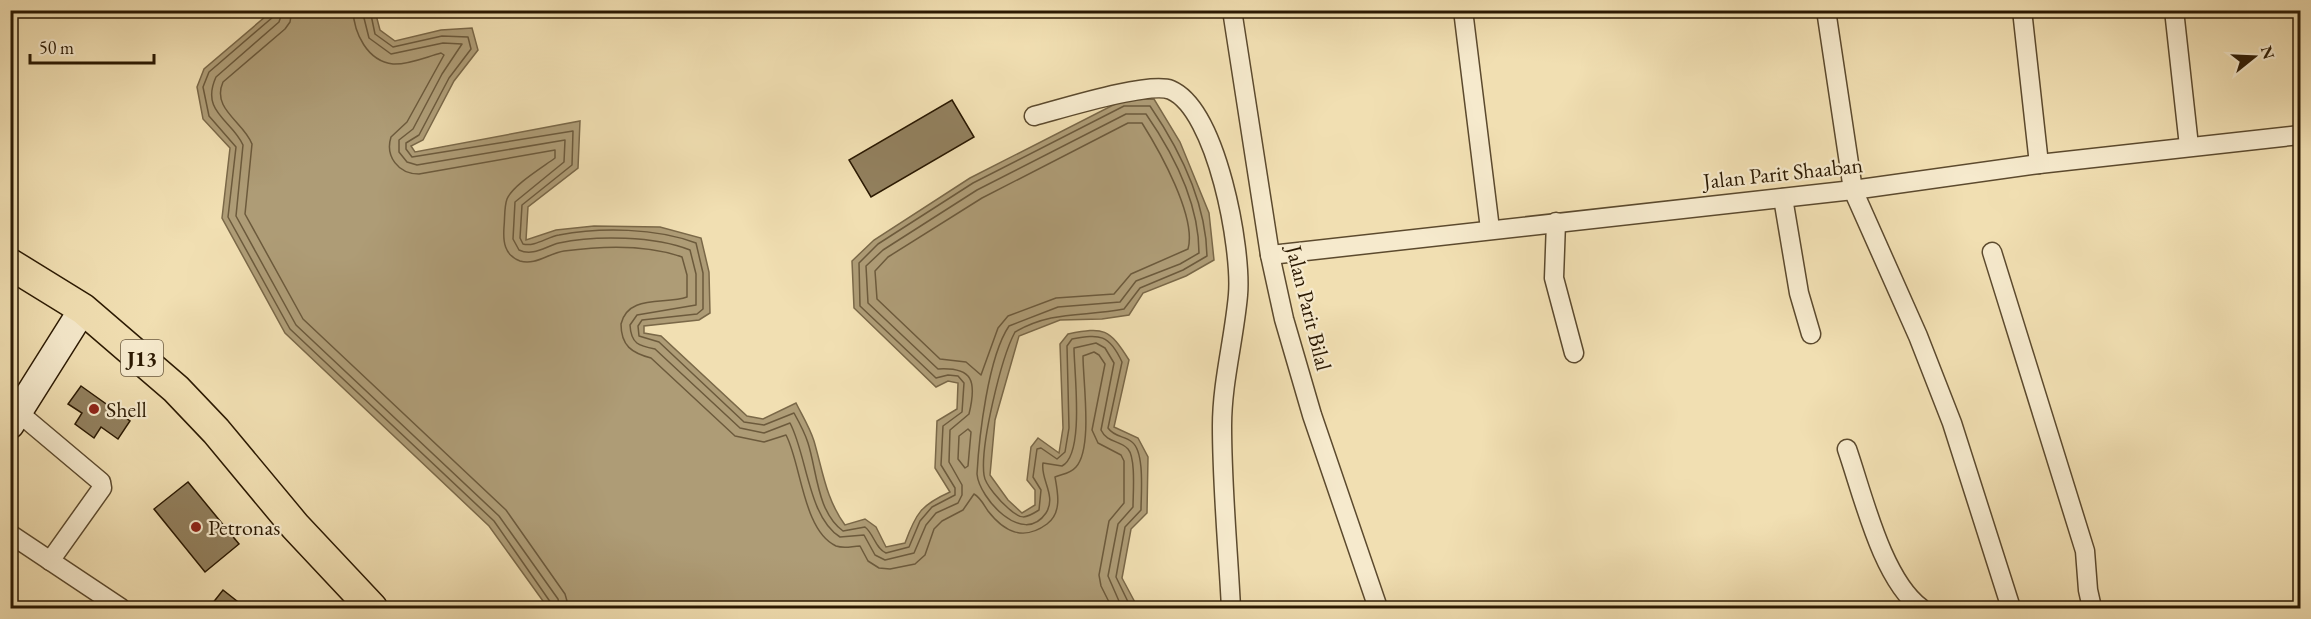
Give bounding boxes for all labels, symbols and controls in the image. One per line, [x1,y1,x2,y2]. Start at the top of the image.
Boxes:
scale bar [30,27,154,65]
north arrow [2224,27,2284,87]
text: 50 m [39,36,74,59]
text: N [2256,43,2280,62]
street label: Jalan Parit Shaaban [1700,150,1865,196]
street label: Jalan Parit Bilal [1279,241,1339,374]
road number: J13 [121,340,163,376]
place label: Shell [106,395,147,424]
marker: Shell [87,402,101,416]
place label: Petronas [208,513,280,542]
marker: Petronas [189,520,203,534]

